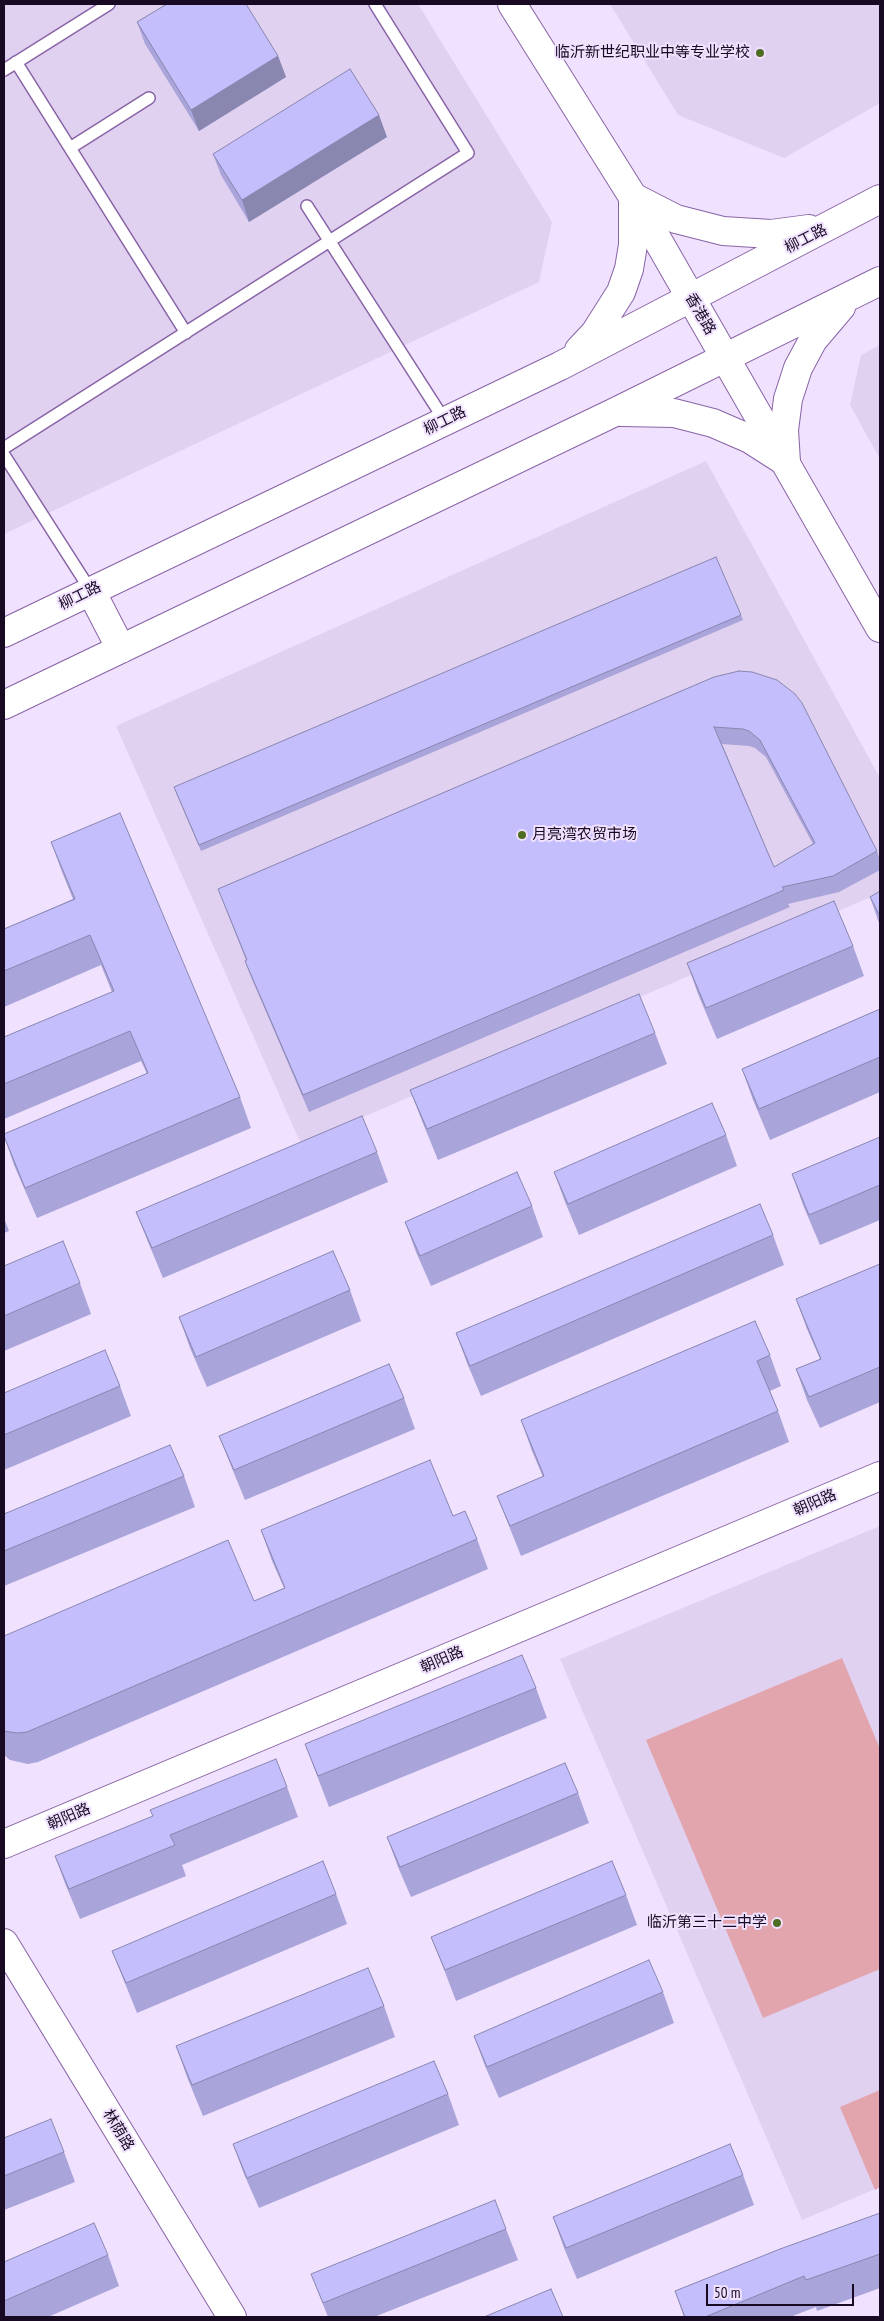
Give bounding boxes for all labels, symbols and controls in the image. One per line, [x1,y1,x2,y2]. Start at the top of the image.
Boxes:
place label: 临沂新世纪职业中等专业学校 [555,44,750,62]
marker: 临沂新世纪职业中等专业学校 [754,47,766,59]
street label: 柳工路 [782,221,830,257]
street label: 香港路 [681,290,719,338]
street label: 柳工路 [421,403,469,439]
street label: 柳工路 [56,578,104,614]
place label: 月亮湾农贸市场 [532,826,637,844]
marker: 月亮湾农贸市场 [516,829,528,841]
street label: 朝阳路 [791,1486,839,1520]
street label: 朝阳路 [418,1643,466,1677]
street label: 朝阳路 [45,1800,93,1834]
place label: 临沂第三十二中学 [647,1914,767,1932]
marker: 临沂第三十二中学 [771,1917,783,1929]
street label: 林荫路 [99,2106,137,2154]
scale bar [709,2274,856,2306]
text: 50 m [714,2283,740,2302]

